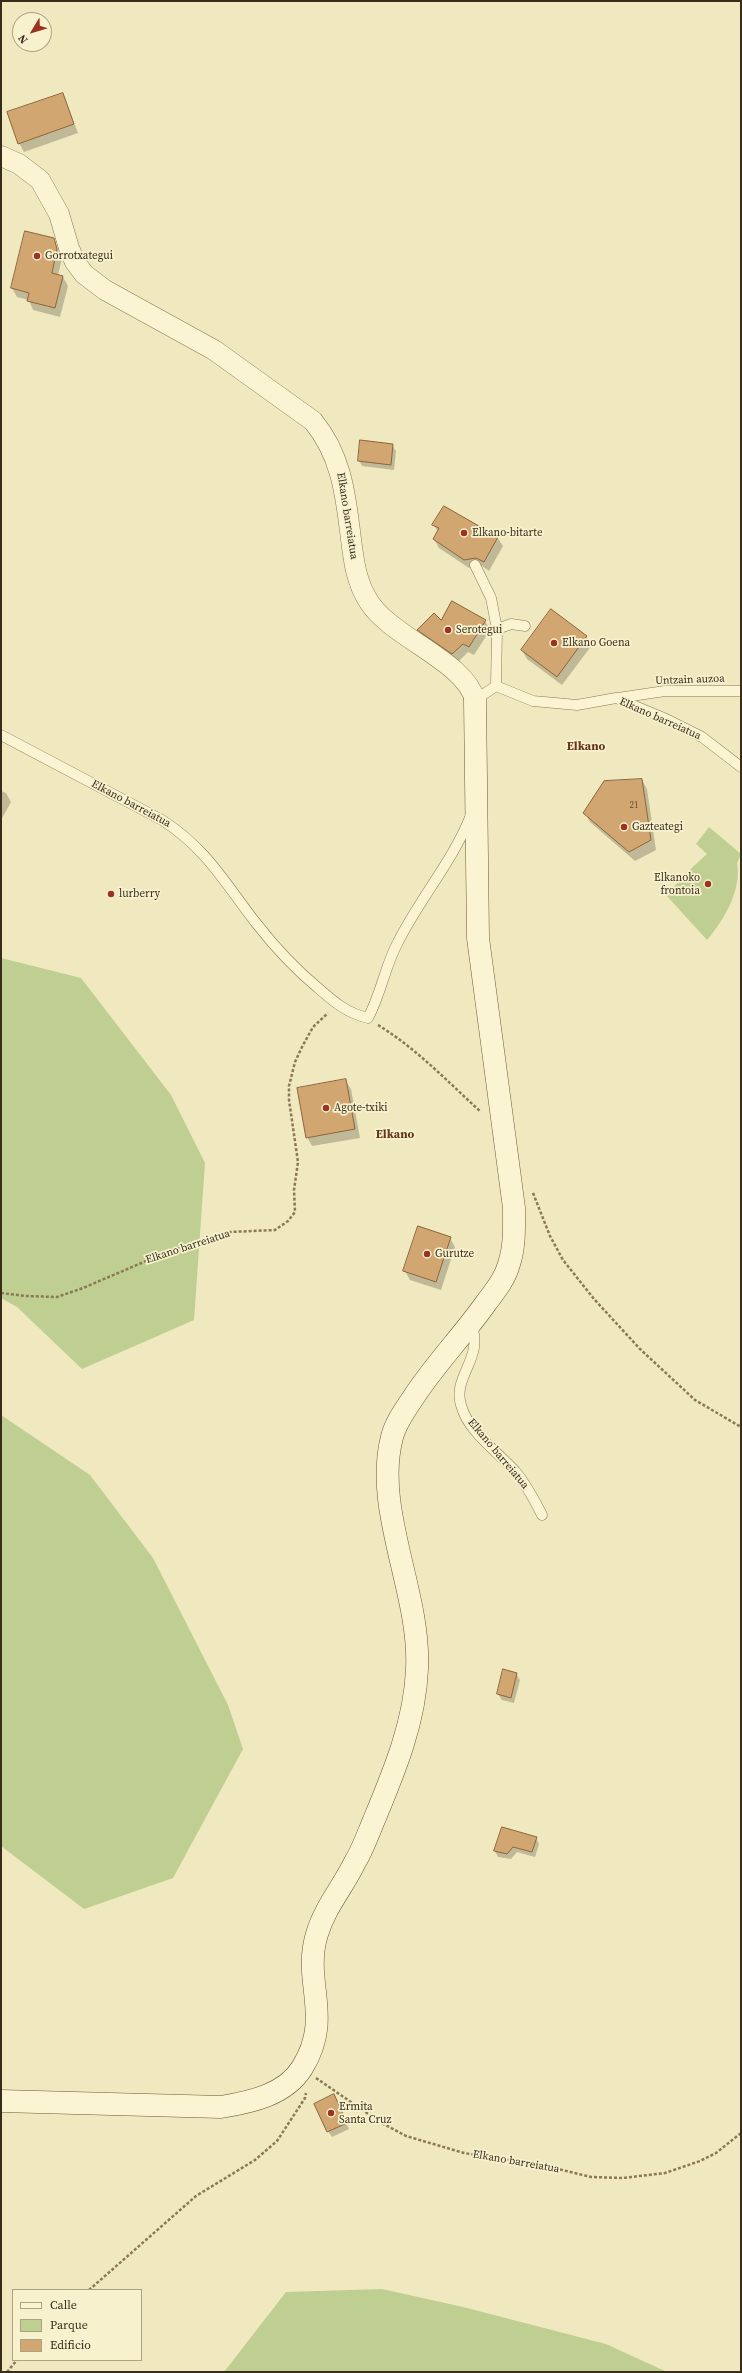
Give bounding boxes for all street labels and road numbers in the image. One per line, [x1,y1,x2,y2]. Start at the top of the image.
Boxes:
street label: Elkano barreiatua [334,472,360,560]
street label: Untzain auzoa [655,672,725,688]
street label: Elkano barreiatua [617,695,703,743]
street label: Elkano barreiatua [89,778,173,830]
street label: Elkano barreiatua [144,1227,232,1267]
street label: Elkano barreiatua [465,1416,531,1492]
street label: Elkano barreiatua [472,2148,560,2176]

